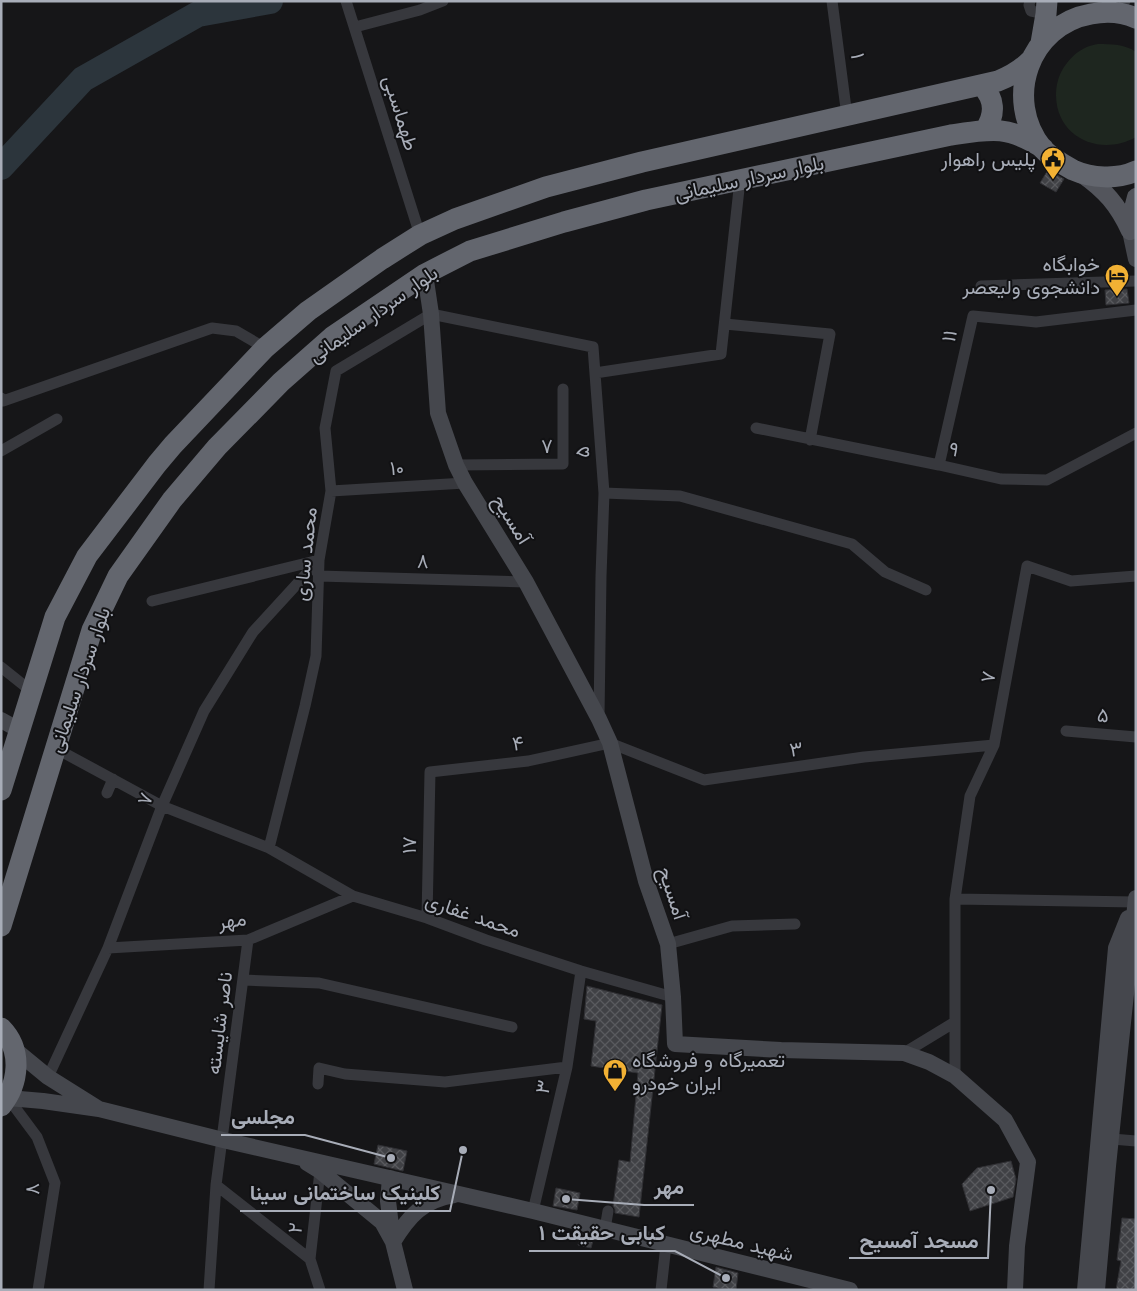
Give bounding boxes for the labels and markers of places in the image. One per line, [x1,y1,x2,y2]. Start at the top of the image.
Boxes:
place label: پلیس راهوار [940,145,1036,174]
public building icon: پلیس راهوار [1040,146,1066,180]
place label: خوابگاه دانشجوی ولیعصر [961,250,1100,302]
hotel icon: خوابگاه دانشجوی ولیعصر [1104,263,1130,297]
place label: تعمیرگاه و فروشگاه ایران خودرو [632,1046,785,1098]
shop icon: تعمیرگاه و فروشگاه ایران خودرو [602,1058,628,1092]
callout: مجلسی [221,1099,305,1135]
callout: مهر [644,1169,694,1205]
callout: کلینیک ساختمانی سینا [240,1175,450,1211]
callout: کبابی حقیقت ۱ [529,1215,675,1251]
callout: مسجد آمسیح [849,1222,988,1258]

